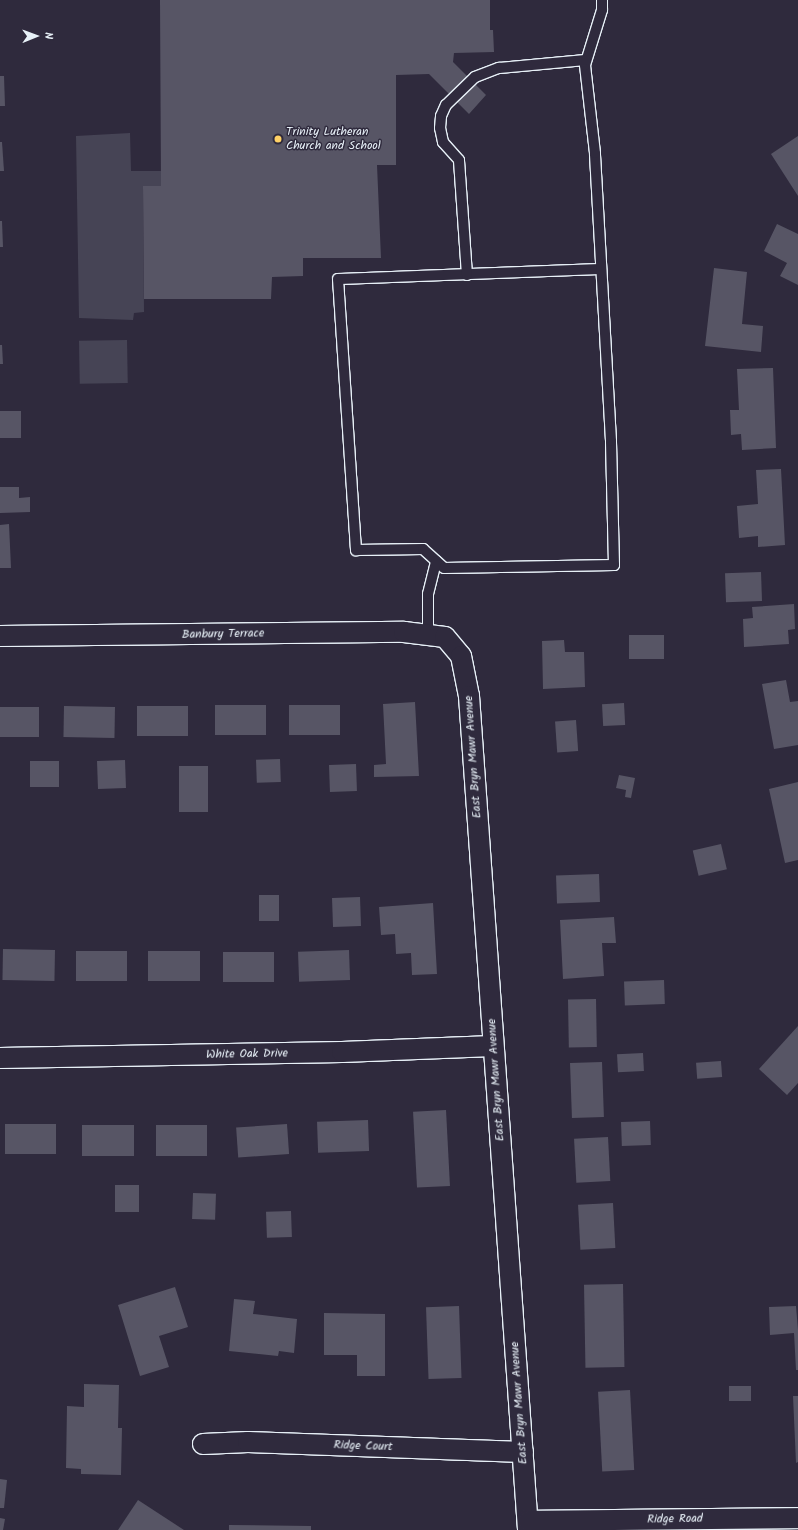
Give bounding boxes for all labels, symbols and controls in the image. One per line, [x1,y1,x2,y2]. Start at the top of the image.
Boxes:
north arrow [16,16,56,56]
text: N [39,32,57,39]
place label: Trinity Lutheran Church and School [286,125,381,153]
marker: Trinity Lutheran Church and School [273,134,283,144]
street label: Banbury Terrace [182,626,264,642]
street label: East Bryn Mawr Avenue [462,695,484,819]
street label: East Bryn Mawr Avenue [485,1018,507,1142]
street label: White Oak Drive [206,1046,288,1062]
street label: East Bryn Mawr Avenue [508,1341,530,1465]
street label: Ridge Court [333,1438,393,1454]
street label: Ridge Road [647,1511,703,1527]

